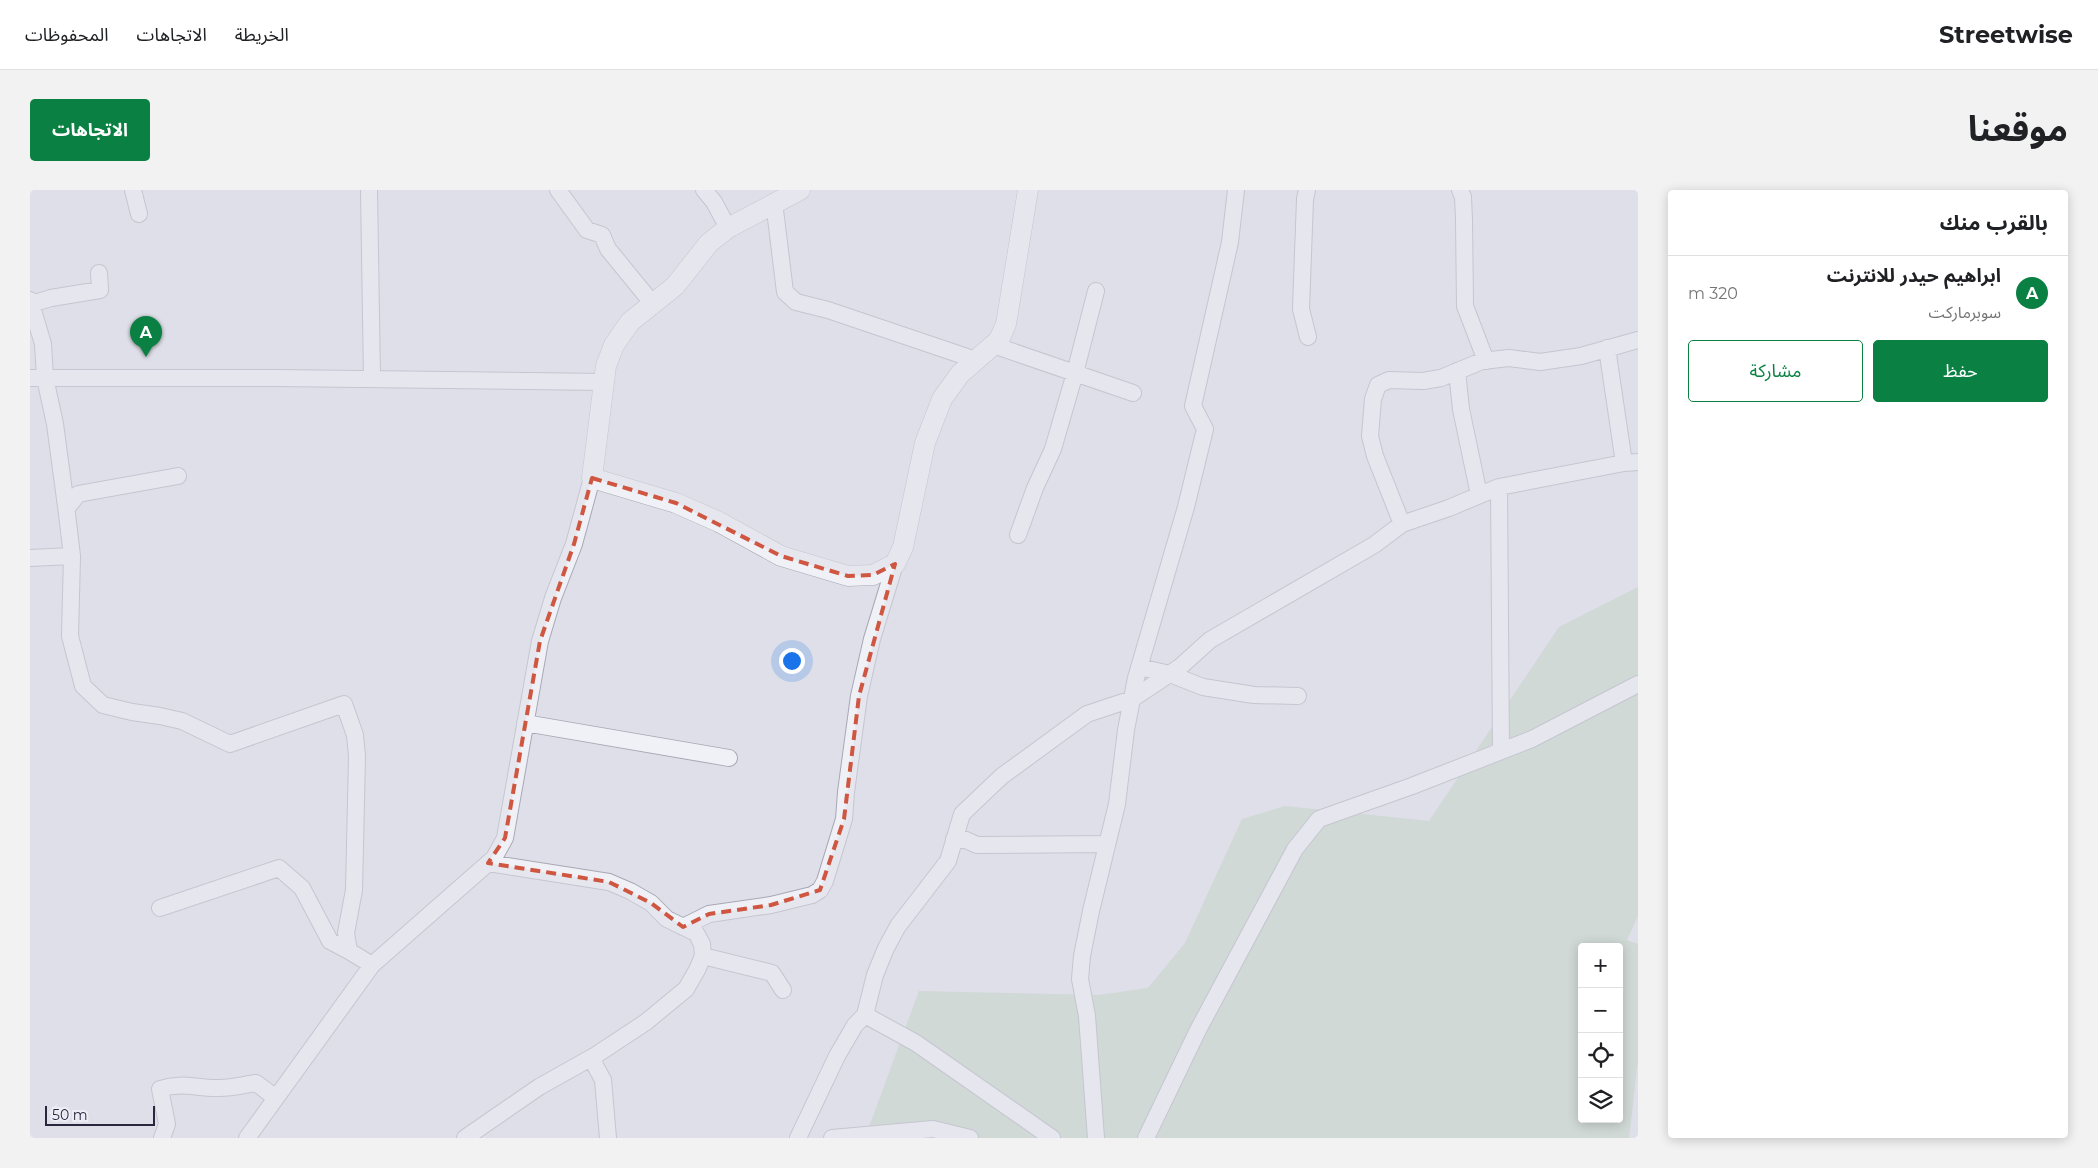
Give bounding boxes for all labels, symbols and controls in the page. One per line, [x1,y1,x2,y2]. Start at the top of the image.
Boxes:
text: Streetwise [1939,20,2073,49]
text: المحفوظات [25,24,109,46]
text: الاتجاهات [137,24,207,46]
text: الخريطة [235,24,289,46]
button: الاتجاهات [30,99,150,161]
text: موقعنا [1968,107,2068,150]
text: بالقرب منك [1940,210,2048,235]
text: ابراهيم حيدر للانترنت [1827,264,2001,287]
text: 320 m [1688,284,1738,303]
text: A [2026,284,2038,303]
text: سوبرماركت [1929,303,2001,322]
pin: A [130,316,162,357]
button: مشاركة [1688,340,1863,402]
button: حفظ [1873,340,2048,402]
your location [779,648,805,674]
map controls [1578,943,1623,1123]
button: + [1578,943,1623,988]
button: − [1578,988,1623,1033]
button: locate [1578,1033,1623,1078]
button: layers [1578,1078,1623,1123]
scale bar [45,1103,155,1126]
text: 50 m [52,1106,88,1124]

